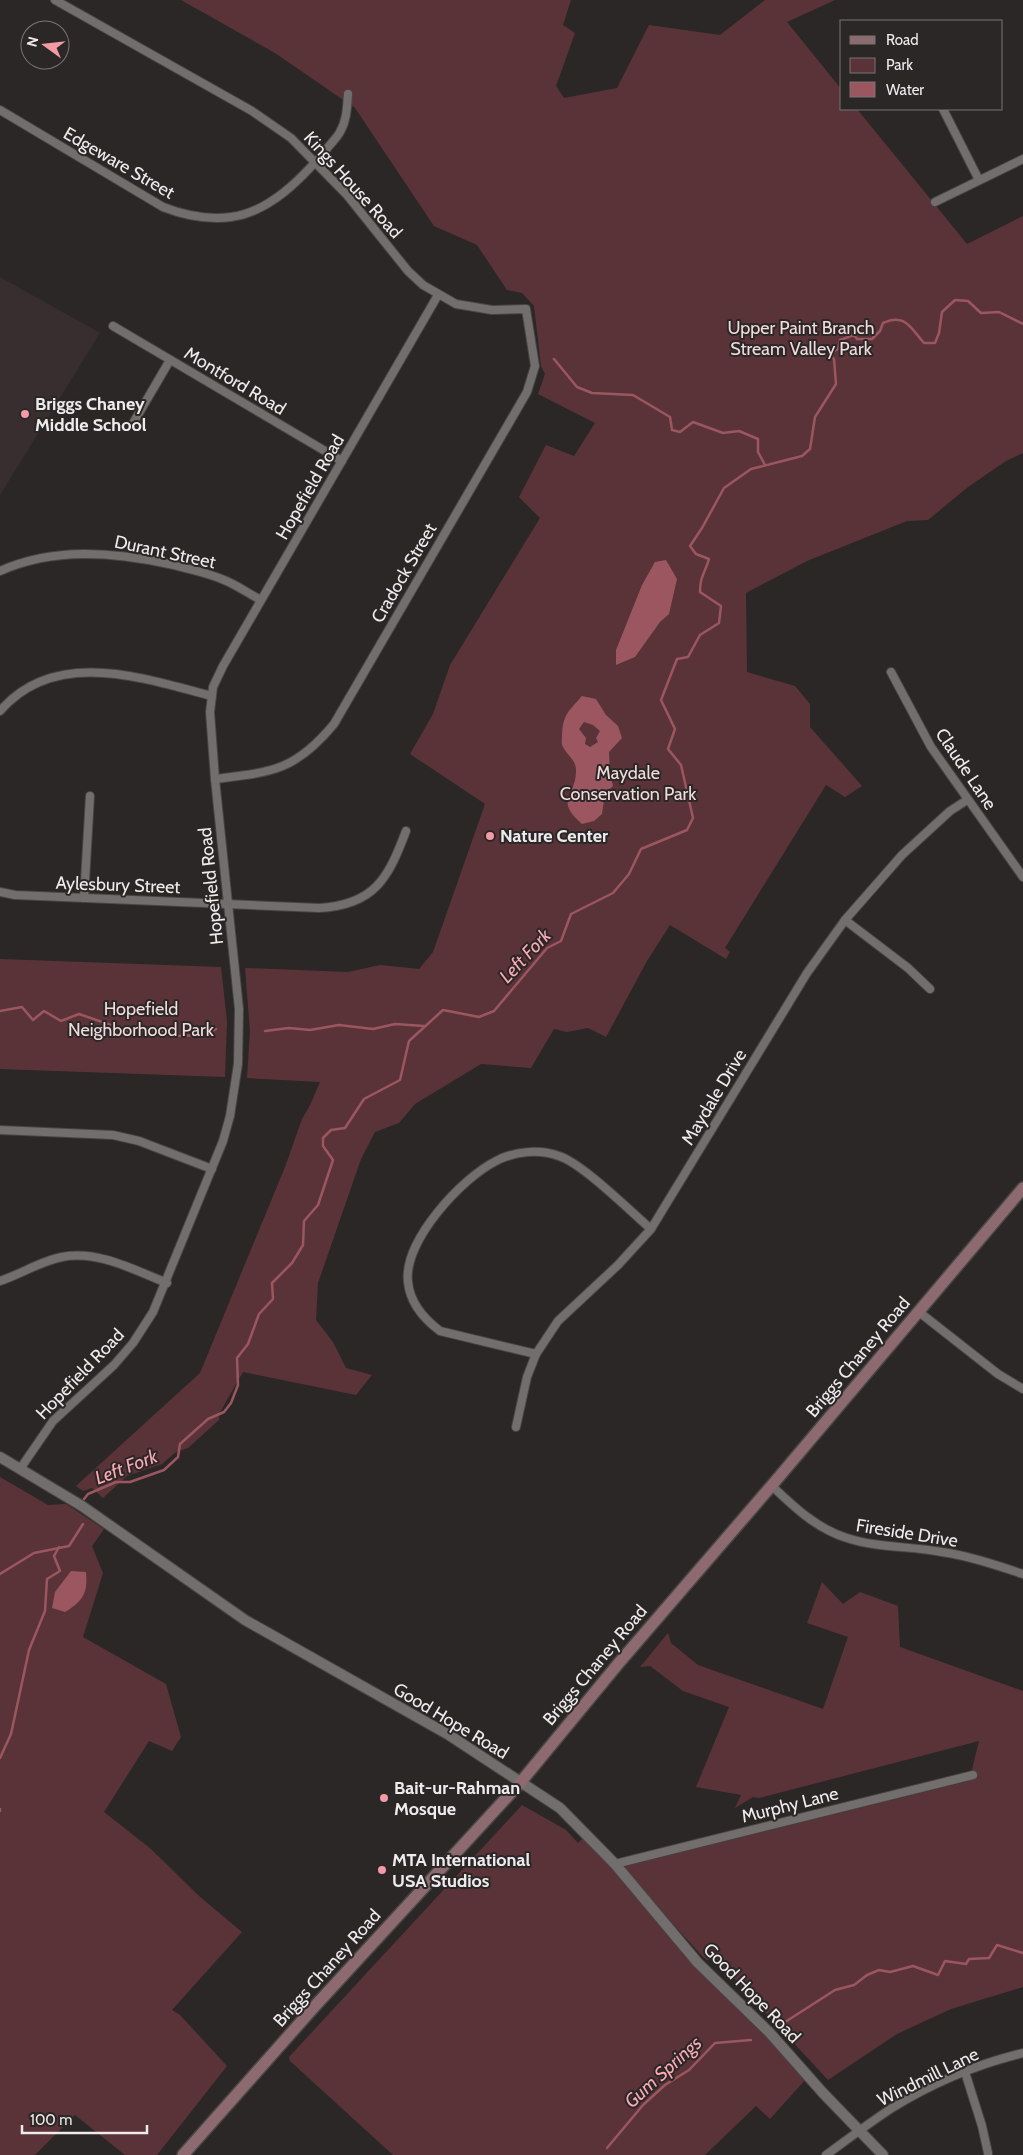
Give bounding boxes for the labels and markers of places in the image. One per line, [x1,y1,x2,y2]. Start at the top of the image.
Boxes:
place label: Briggs Chaney Middle School [35,393,147,436]
marker: Briggs Chaney Middle School [19,408,31,420]
place label: Nature Center [500,825,608,847]
marker: Nature Center [484,830,496,842]
place label: Bait-ur-Rahman Mosque [394,1777,520,1820]
marker: Bait-ur-Rahman Mosque [378,1792,390,1804]
place label: MTA International USA Studios [392,1849,530,1892]
marker: MTA International USA Studios [376,1864,388,1876]

